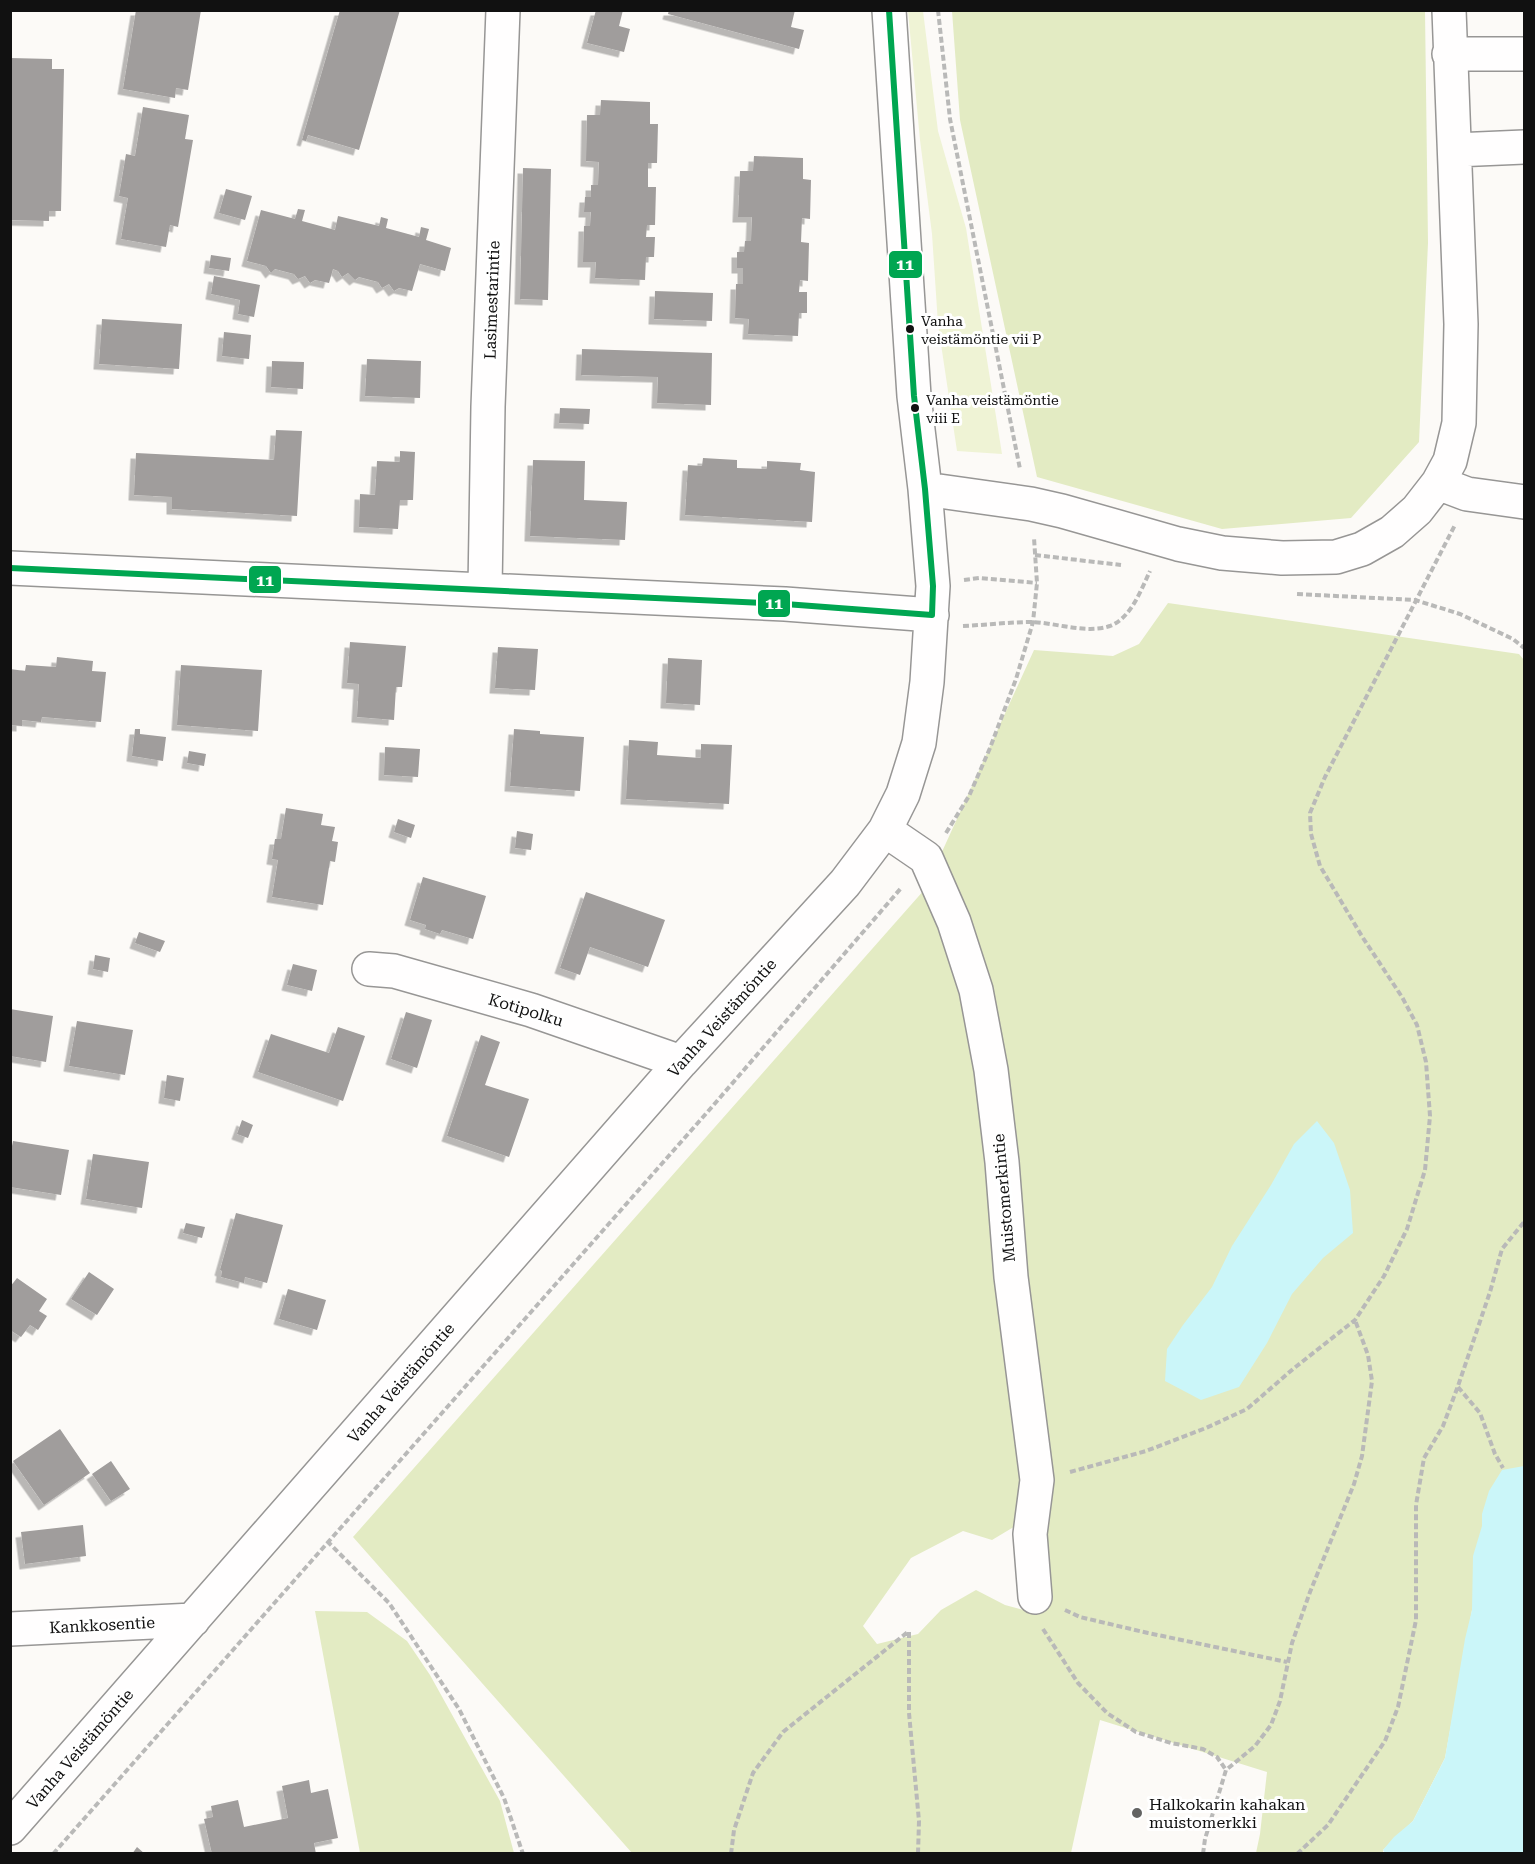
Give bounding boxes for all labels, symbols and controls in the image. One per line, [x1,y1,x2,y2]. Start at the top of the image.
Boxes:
street label: Lasimestarintie [480,240,504,360]
line badge: 11 [888,250,923,279]
text: 11 [896,255,914,274]
place label: Vanha veistämöntie vii P [921,313,1041,347]
marker: Vanha veistämöntie vii P [904,323,916,335]
place label: Vanha veistämöntie viii E [926,392,1059,426]
marker: Vanha veistämöntie viii E [909,402,921,414]
line badge: 11 [248,565,282,594]
text: 11 [256,571,274,590]
line badge: 11 [757,589,791,618]
text: 11 [765,594,783,613]
street label: Vanha Veistämöntie [664,955,780,1081]
street label: Kotipolku [486,990,566,1030]
street label: Muistomerkintie [989,1133,1019,1263]
street label: Vanha Veistämöntie [344,1319,458,1447]
street label: Kankkosentie [49,1613,156,1637]
street label: Vanha Veistämöntie [23,1685,137,1813]
place label: Halkokarin kahakan muistomerkki [1149,1795,1305,1832]
marker: Halkokarin kahakan muistomerkki [1130,1806,1144,1820]

